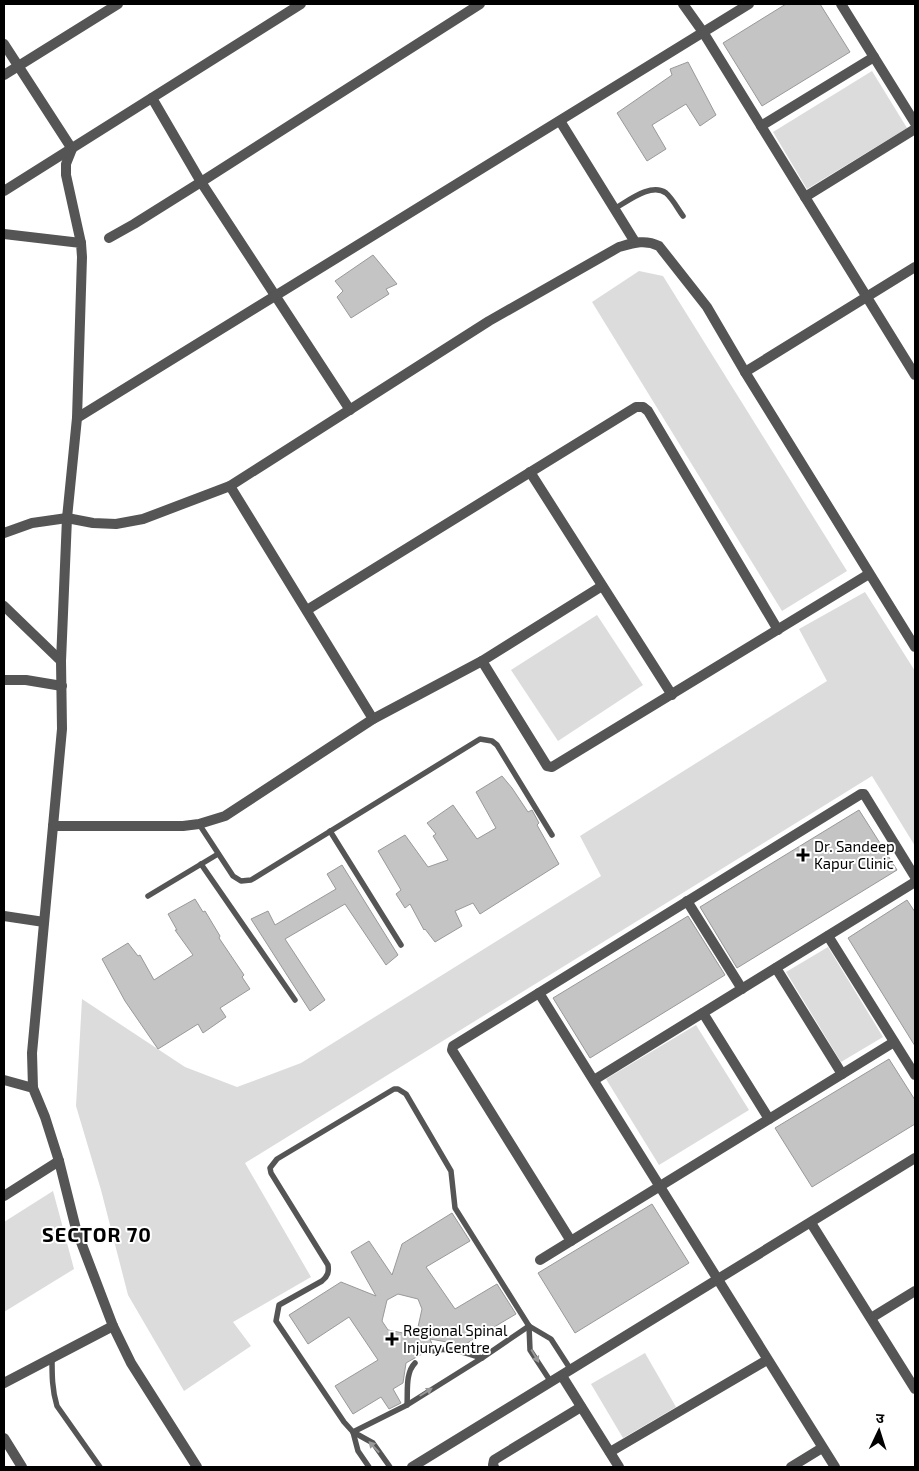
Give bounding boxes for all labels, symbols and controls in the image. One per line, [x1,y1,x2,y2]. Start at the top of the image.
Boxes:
place label: Dr. Sandeep Kapur Clinic [814,837,895,872]
marker: Dr. Sandeep Kapur Clinic [796,848,810,862]
district label: SECTOR 70 [42,1222,152,1246]
place label: Regional Spinal Injury Centre [403,1321,508,1357]
marker: Regional Spinal Injury Centre [385,1332,399,1346]
one-way arrow [530,1349,539,1363]
one-way arrow [420,1388,433,1397]
north arrow [854,1406,904,1456]
text: उ [875,1409,885,1426]
one-way arrow [368,1441,380,1453]

